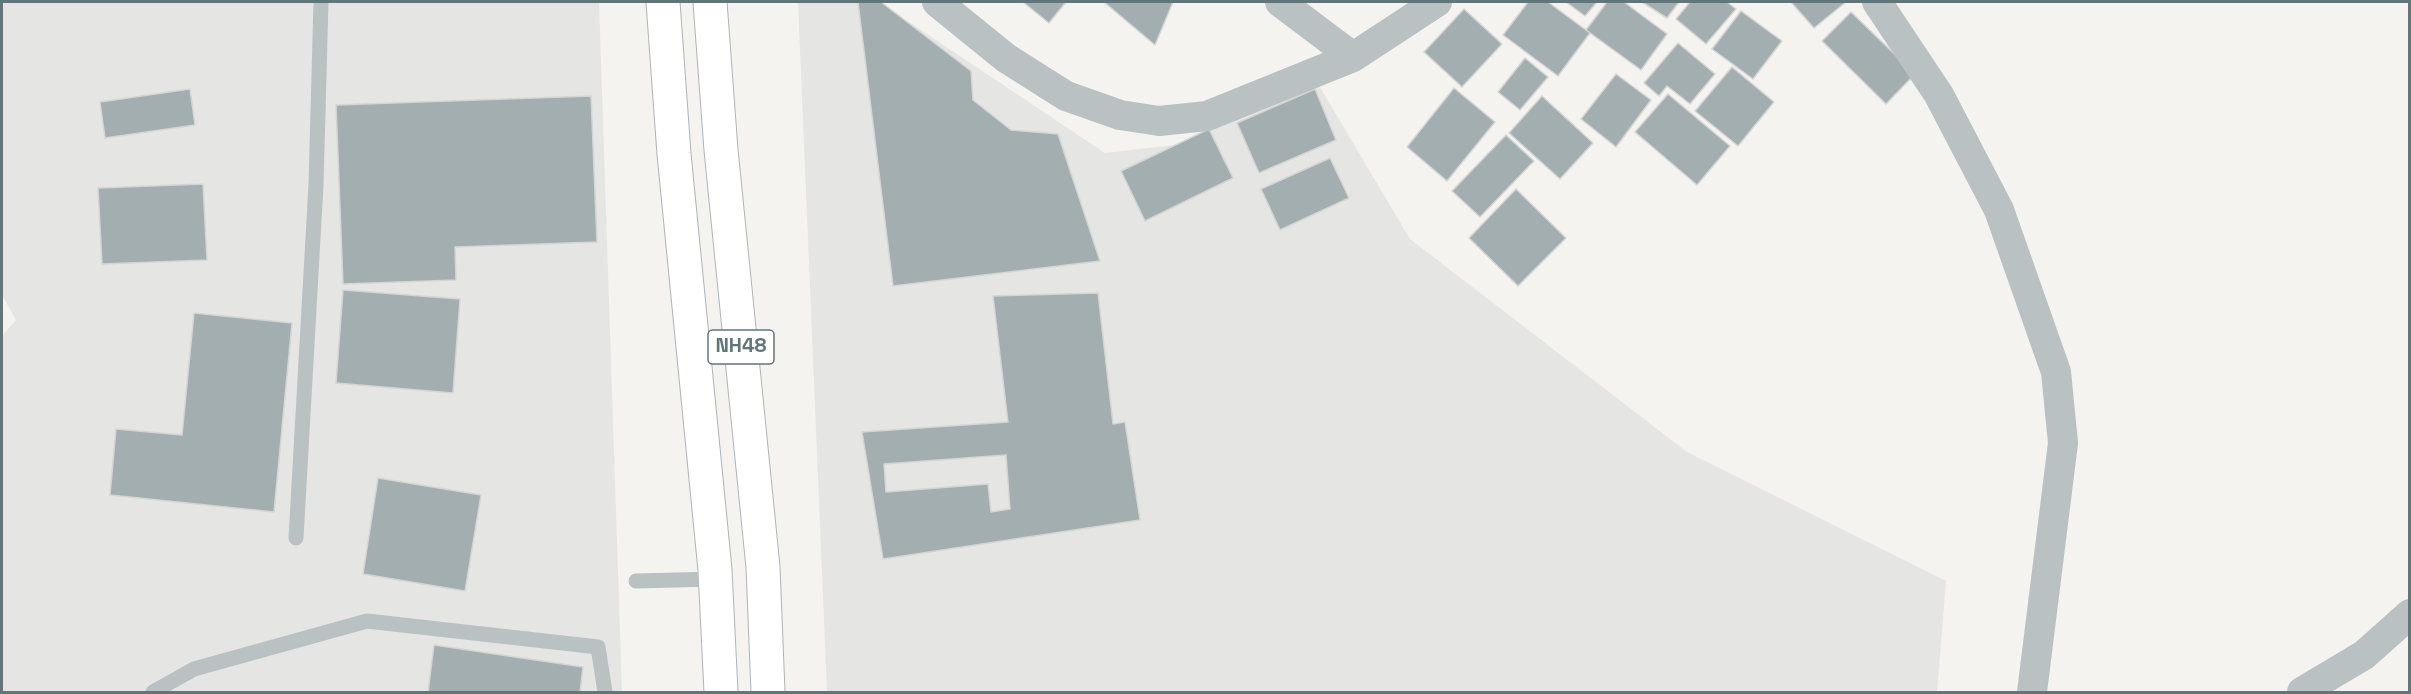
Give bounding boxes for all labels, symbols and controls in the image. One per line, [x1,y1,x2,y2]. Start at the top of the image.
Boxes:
road number: NH48 [708,330,774,364]

